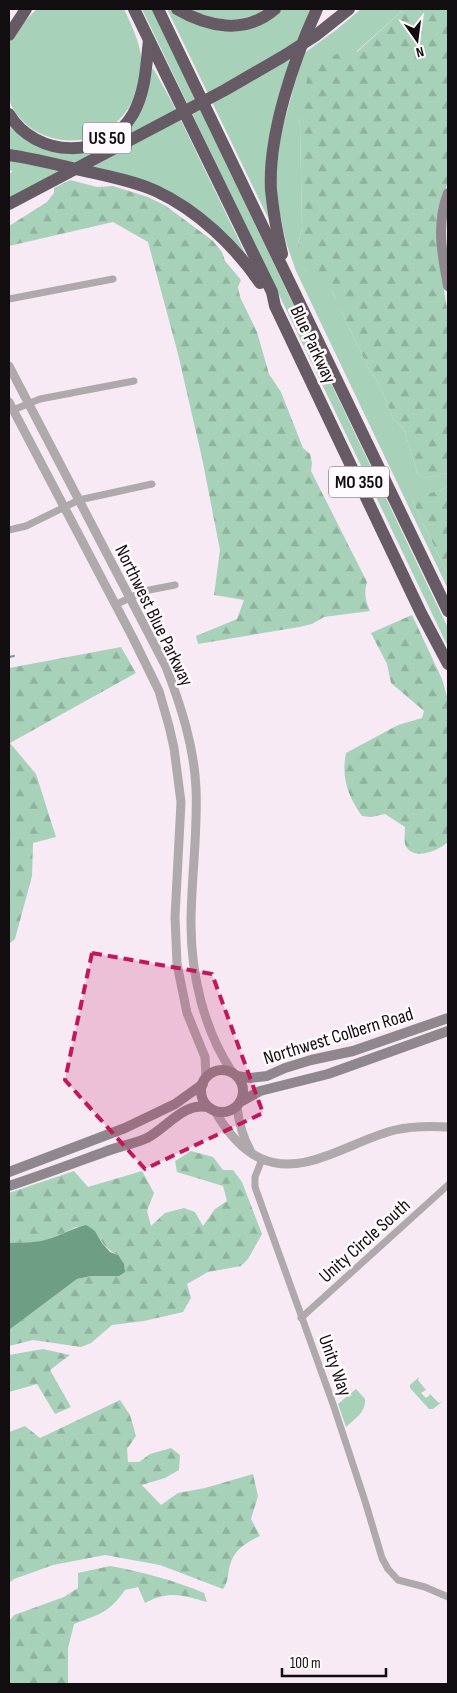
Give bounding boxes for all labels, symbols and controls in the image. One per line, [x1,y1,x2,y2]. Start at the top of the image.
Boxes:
north arrow [392,15,442,65]
text: N [414,43,426,61]
road number: US 50 [83,122,131,154]
street label: Blue Parkway [285,302,341,388]
road number: MO 350 [329,467,389,498]
street label: Northwest Blue Parkway [109,541,198,691]
street label: Northwest Colbern Road [261,1003,416,1070]
street label: Unity Circle South [315,1194,415,1288]
street label: Unity Way [313,1332,357,1400]
scale bar [282,1646,386,1678]
text: 100 m [290,1654,321,1673]

